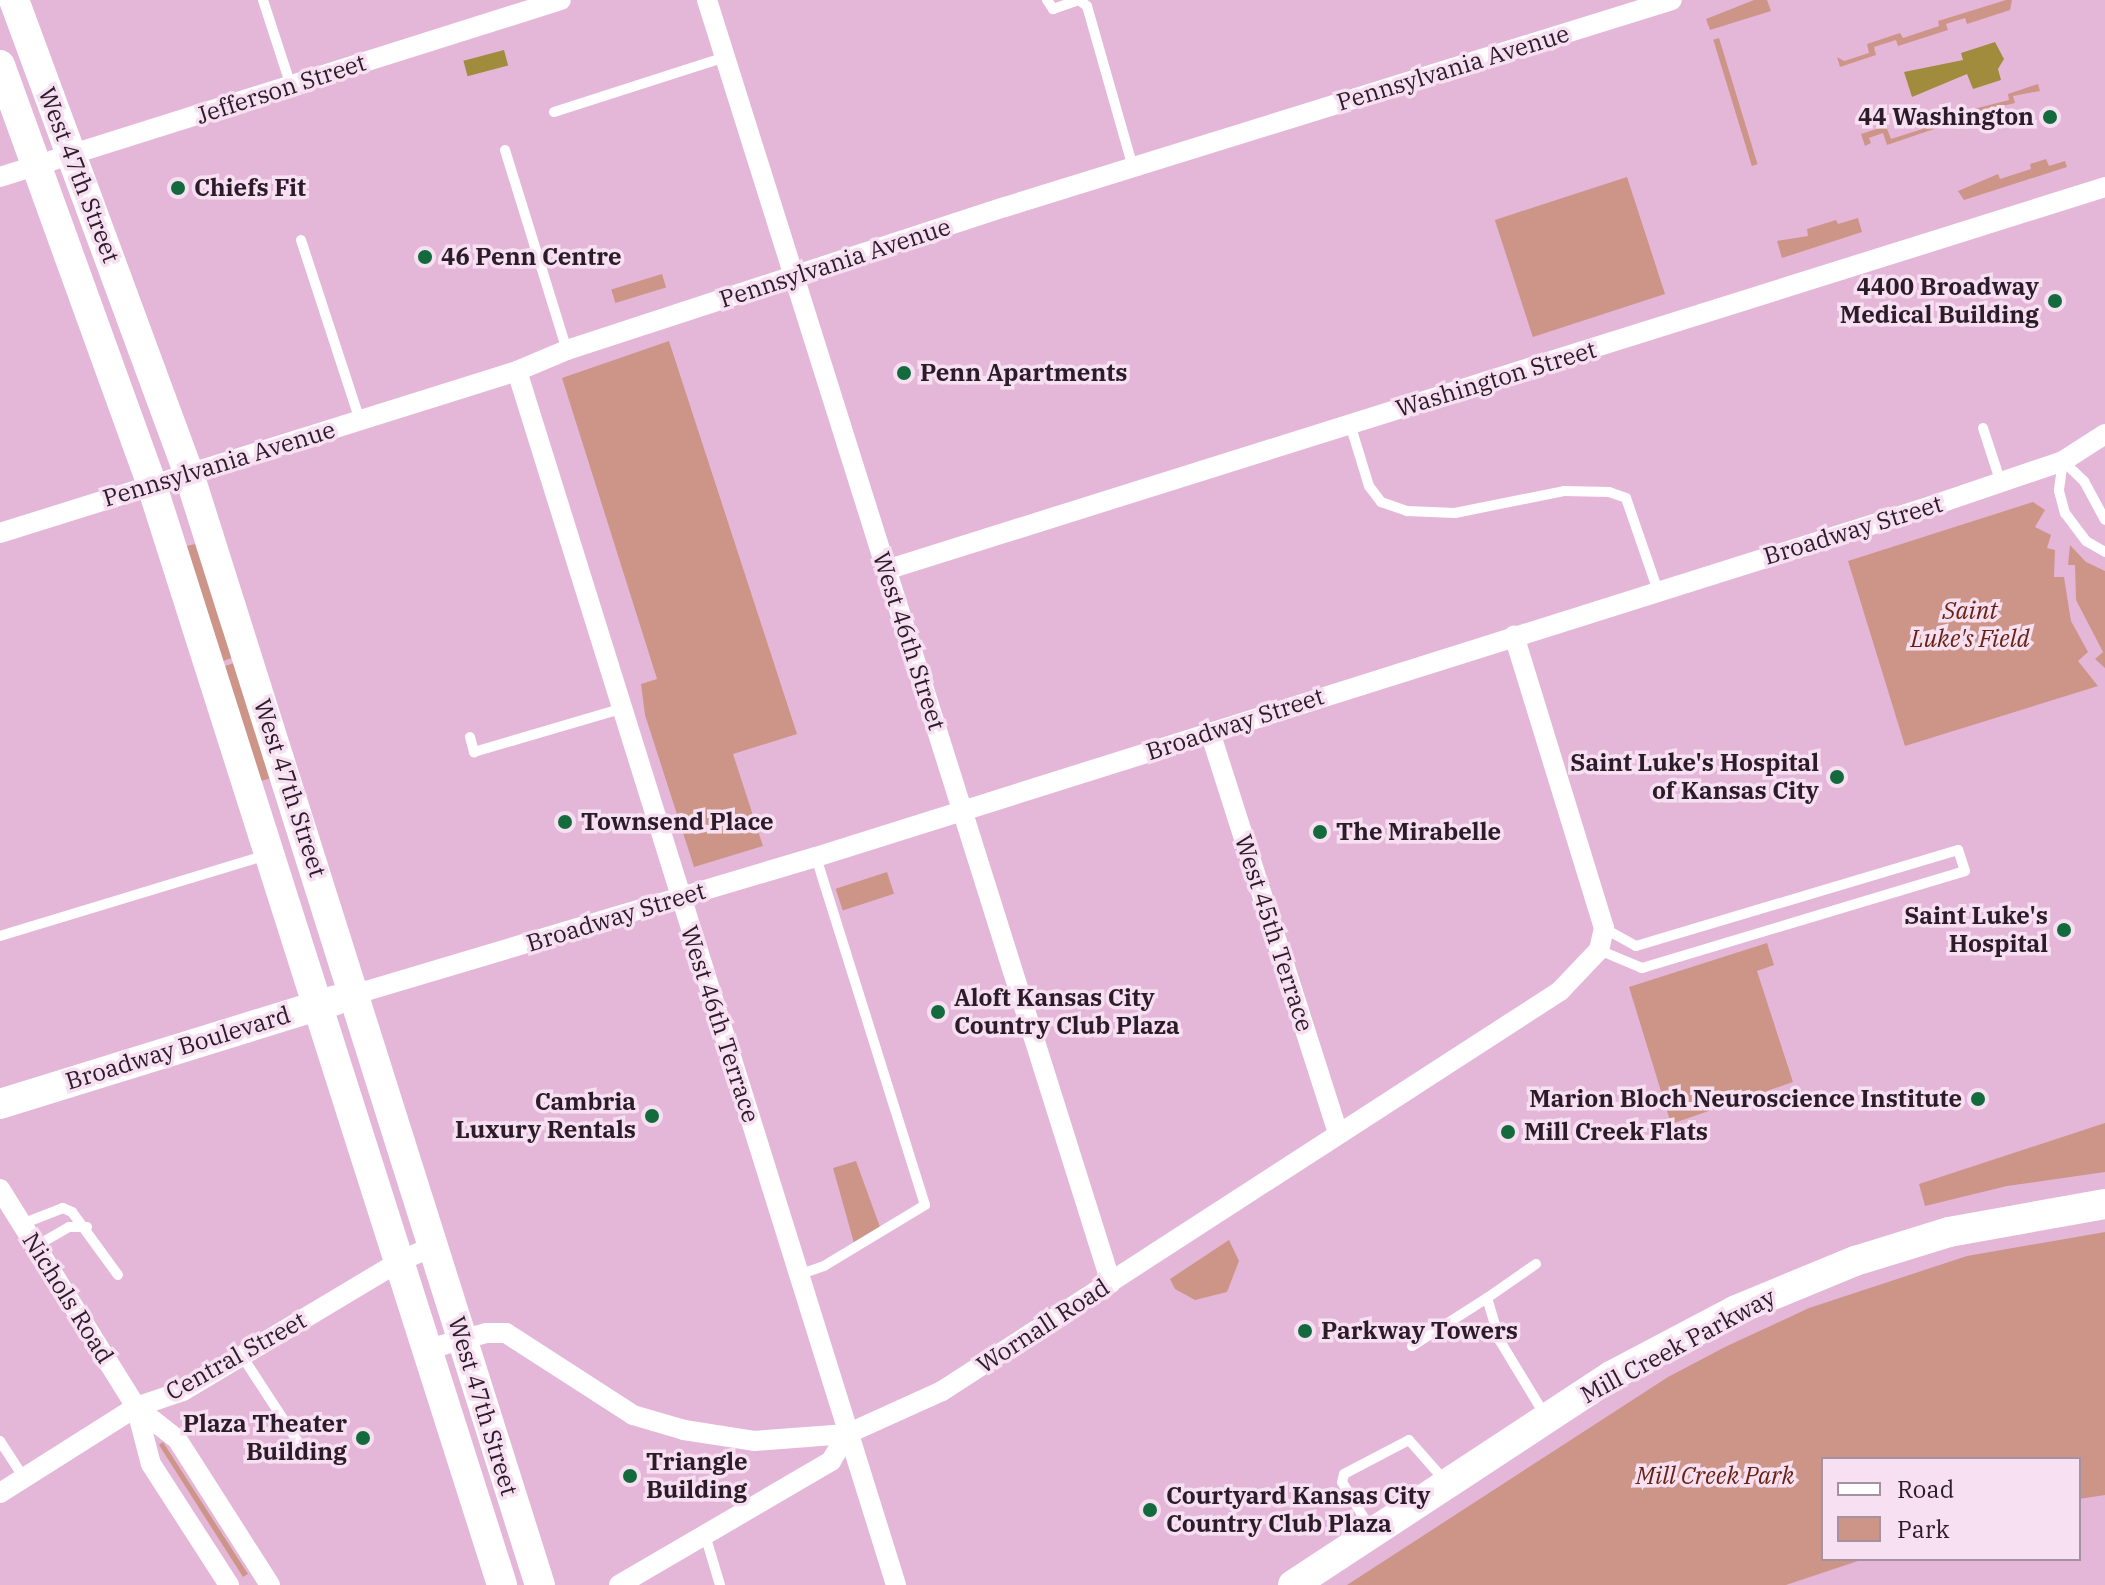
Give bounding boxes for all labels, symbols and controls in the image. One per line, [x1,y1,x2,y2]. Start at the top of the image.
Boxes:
street label: Pennsylvania Avenue [1333,19,1573,117]
street label: Jefferson Street [192,48,370,130]
street label: West 47th Street [32,83,126,267]
place label: 44 Washington [1858,103,2034,131]
marker: 44 Washington [2041,108,2059,126]
place label: Chiefs Fit [194,174,306,202]
marker: Chiefs Fit [169,179,187,197]
street label: Pennsylvania Avenue [716,212,954,314]
place label: 46 Penn Centre [441,243,622,271]
marker: 46 Penn Centre [416,248,434,266]
place label: 4400 Broadway Medical Building [1840,273,2039,329]
marker: 4400 Broadway Medical Building [2046,292,2064,310]
street label: Washington Street [1392,335,1600,423]
place label: Penn Apartments [920,359,1127,387]
marker: Penn Apartments [895,364,913,382]
street label: Pennsylvania Avenue [99,415,339,513]
street label: Broadway Street [1760,489,1946,571]
street label: West 46th Street [867,548,951,734]
park label: Saint Luke's Field [1911,597,2029,653]
street label: Broadway Street [1142,682,1328,766]
street label: West 47th Street [248,695,332,881]
place label: Saint Luke's Hospital of Kansas City [1570,749,1819,805]
marker: Saint Luke's Hospital of Kansas City [1826,766,1848,788]
place label: Townsend Place [581,808,774,836]
marker: Townsend Place [556,813,574,831]
place label: The Mirabelle [1336,818,1501,846]
marker: The Mirabelle [1311,823,1329,841]
street label: West 45th Terrace [1229,831,1319,1035]
street label: Broadway Street [523,876,709,958]
place label: Saint Luke's Hospital [1904,902,2048,958]
marker: Saint Luke's Hospital [2055,921,2073,939]
street label: West 46th Terrace [675,922,765,1126]
place label: Aloft Kansas City Country Club Plaza [954,984,1180,1040]
street label: Broadway Boulevard [62,1000,294,1096]
marker: Aloft Kansas City Country Club Plaza [929,1003,947,1021]
place label: Marion Bloch Neuroscience Institute [1529,1085,1962,1113]
place label: Cambria Luxury Rentals [455,1088,636,1144]
marker: Marion Bloch Neuroscience Institute [1969,1090,1987,1108]
marker: Cambria Luxury Rentals [643,1107,661,1125]
place label: Mill Creek Flats [1524,1118,1708,1146]
marker: Mill Creek Flats [1499,1123,1517,1141]
street label: Nichols Road [16,1227,120,1369]
street label: Wornall Road [971,1273,1115,1379]
street label: Mill Creek Parkway [1576,1283,1780,1409]
street label: Central Street [161,1306,311,1406]
street label: West 47th Street [442,1313,524,1499]
place label: Parkway Towers [1321,1317,1518,1345]
marker: Parkway Towers [1296,1322,1314,1340]
place label: Plaza Theater Building [183,1410,347,1466]
marker: Plaza Theater Building [354,1429,372,1447]
place label: Triangle Building [646,1448,748,1504]
legend [1821,1457,2081,1561]
park label: Mill Creek Park [1636,1462,1794,1490]
marker: Triangle Building [621,1467,639,1485]
text: Road [1897,1473,1954,1505]
place label: Courtyard Kansas City Country Club Plaza [1166,1482,1430,1538]
marker: Courtyard Kansas City Country Club Plaza [1141,1501,1159,1519]
text: Park [1897,1513,1949,1545]

